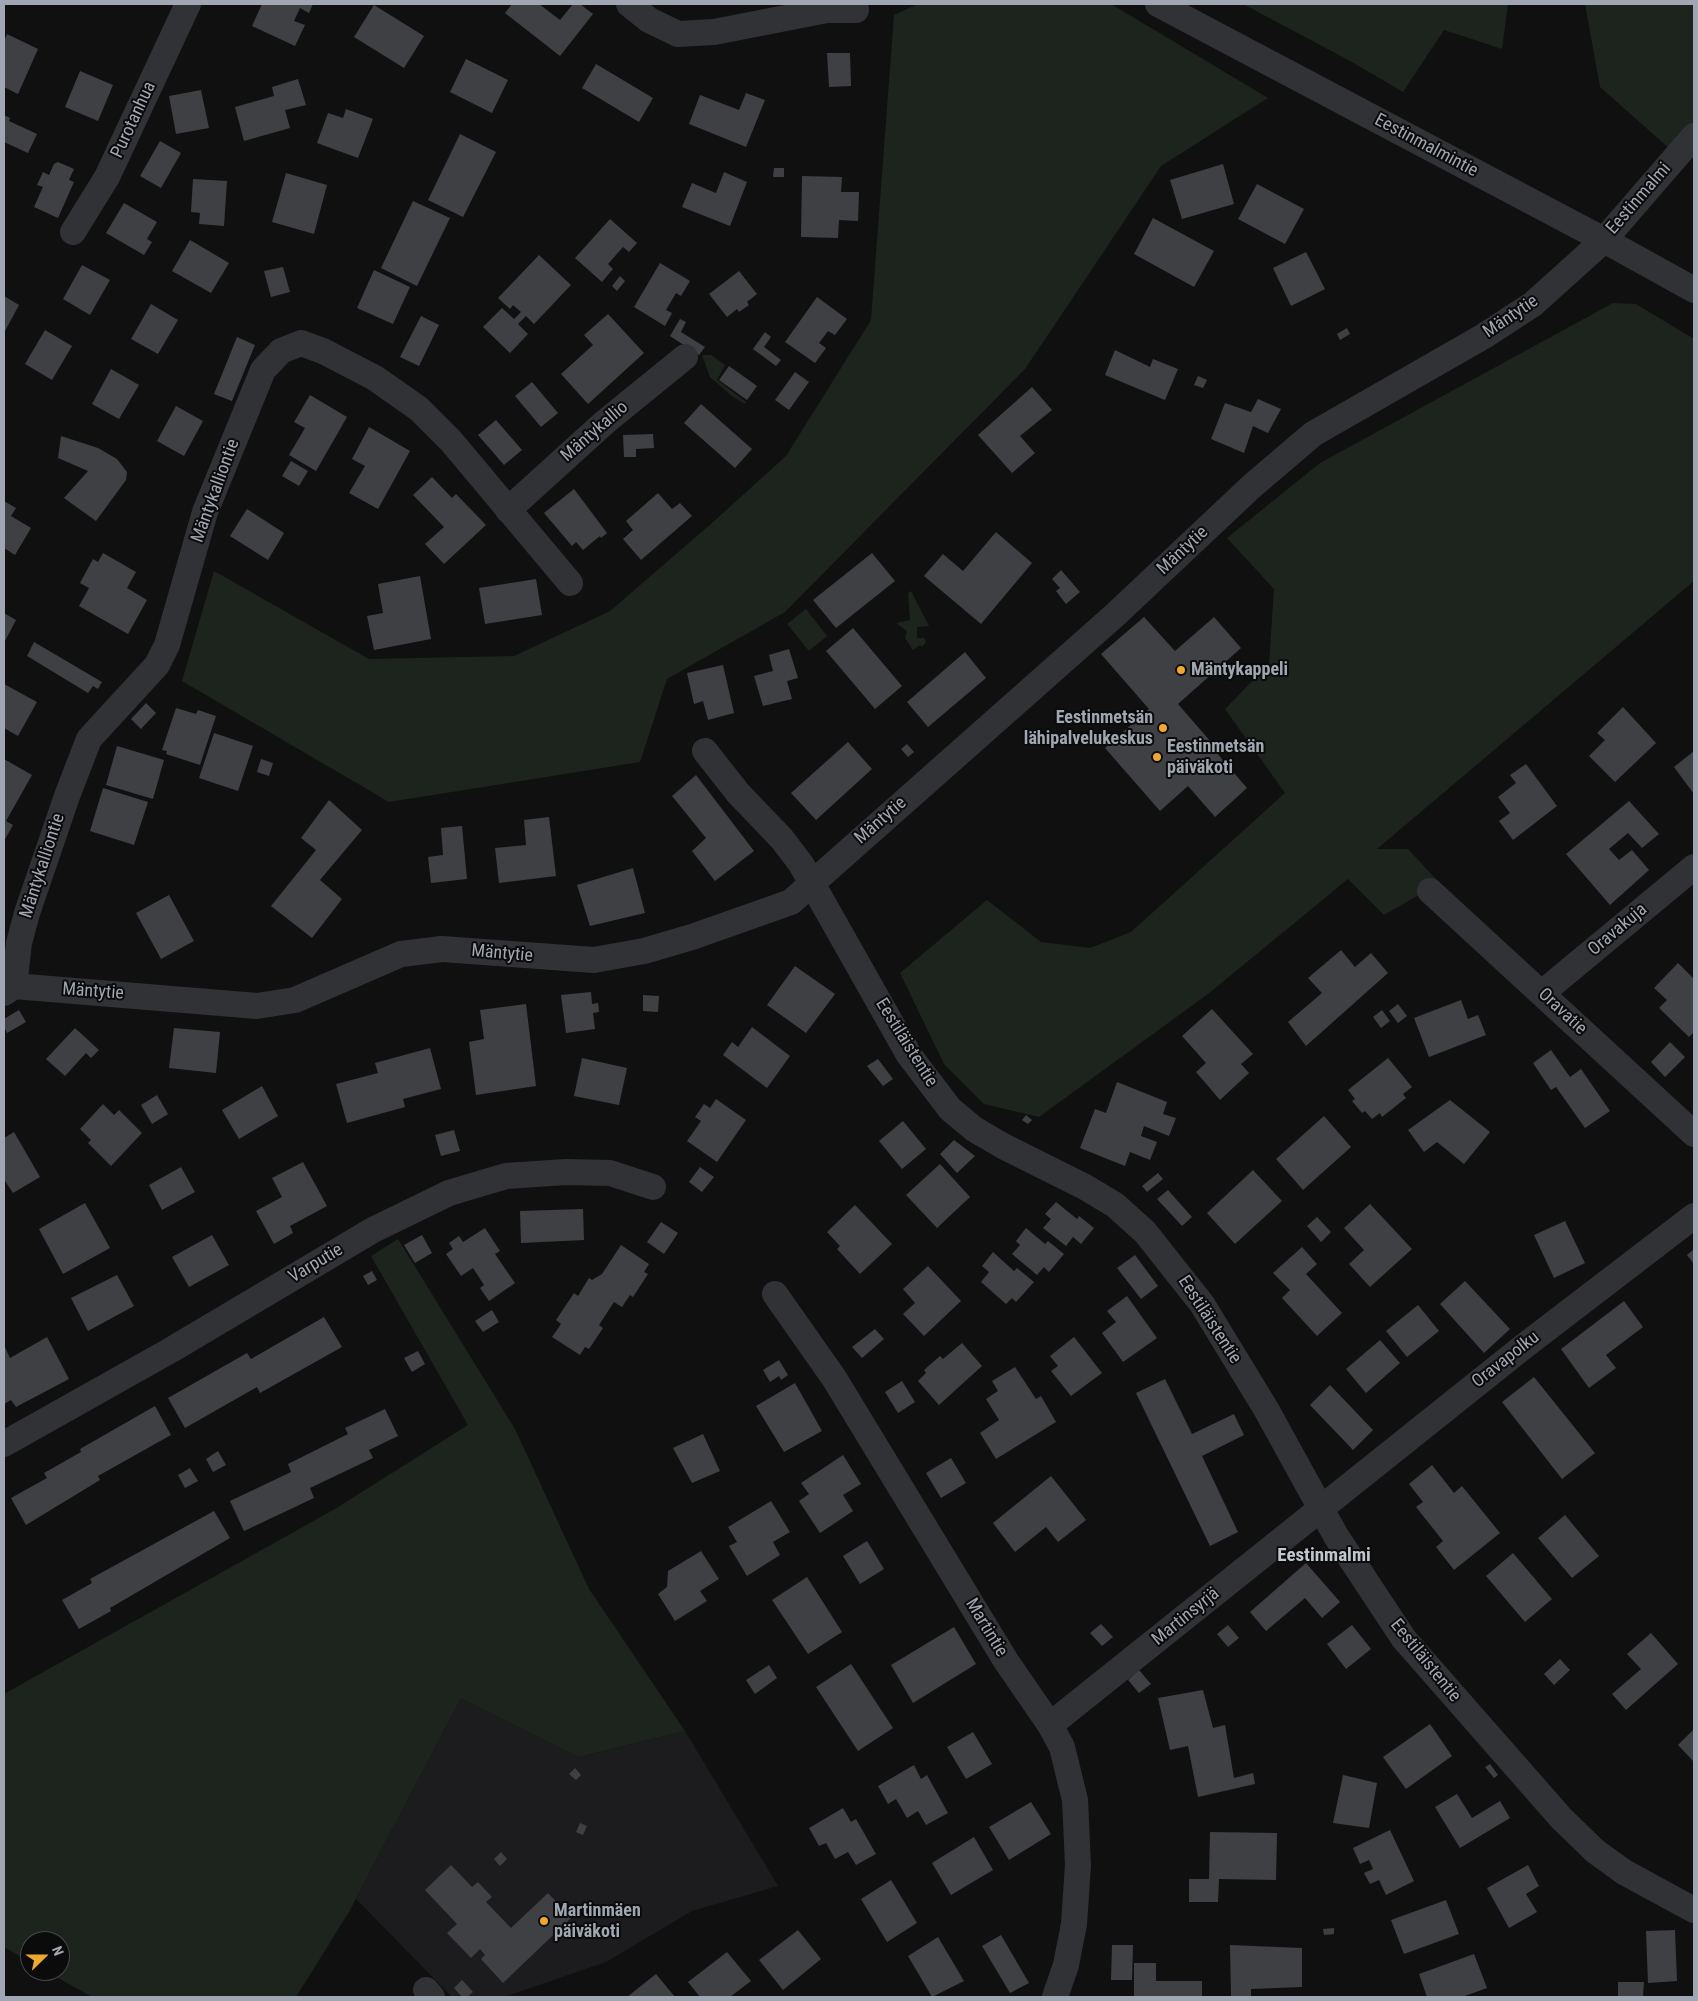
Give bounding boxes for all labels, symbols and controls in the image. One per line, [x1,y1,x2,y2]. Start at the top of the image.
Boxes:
street label: Purotanhua [107,78,161,162]
street label: Eestinmalmintie [1371,110,1481,182]
street label: Eestinmalmi [1602,159,1676,239]
street label: Mäntytie [1479,291,1543,343]
street label: Mäntykallio [557,397,633,467]
street label: Mäntykalliontie [187,436,245,546]
street label: Mäntytie [1153,522,1213,580]
place label: Mäntykappeli [1191,659,1288,681]
marker: Mäntykappeli [1175,664,1187,676]
place label: Eestinmetsän lähipalvelukeskus [1024,707,1153,750]
marker: Eestinmetsän lähipalvelukeskus [1157,722,1169,734]
place label: Eestinmetsän päiväkoti [1167,736,1264,779]
marker: Eestinmetsän päiväkoti [1151,751,1163,763]
street label: Mäntytie [851,793,911,849]
street label: Mäntykalliontie [16,811,70,921]
street label: Oravakuja [1584,899,1652,961]
street label: Mäntytie [470,941,534,967]
street label: Mäntytie [61,979,125,1005]
street label: Oravatie [1533,984,1591,1040]
street label: Eestiläistentie [870,995,942,1091]
street label: Varputie [285,1239,347,1289]
street label: Eestiläistentie [1173,1272,1245,1368]
street label: Oravapolku [1468,1327,1544,1393]
district label: Eestinmalmi [1277,1545,1371,1567]
street label: Martinsyrjä [1148,1583,1224,1651]
street label: Martintie [960,1595,1012,1661]
street label: Eestiläistentie [1385,1615,1465,1707]
place label: Martinmäen päiväkoti [554,1900,641,1942]
marker: Martinmäen päiväkoti [538,1915,550,1927]
north arrow [20,1931,70,1981]
text: N [49,1944,67,1958]

